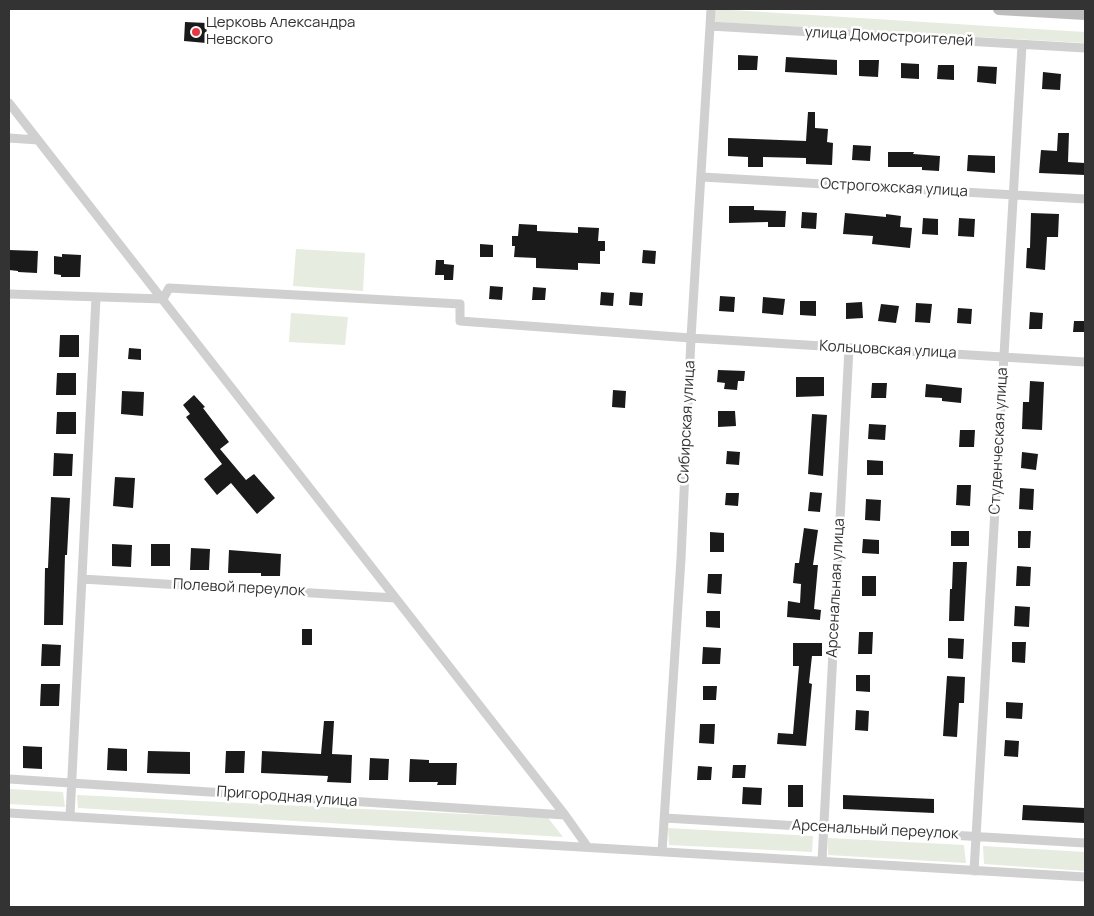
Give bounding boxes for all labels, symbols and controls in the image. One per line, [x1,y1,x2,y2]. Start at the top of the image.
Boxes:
place label: Церковь Александра Невского [206,14,355,49]
street label: улица Домостроителей [804,24,974,50]
marker: Церковь Александра Невского [190,26,202,38]
street label: Острогожская улица [820,175,968,201]
street label: Кольцовская улица [819,337,957,363]
street label: Сибирская улица [675,360,699,484]
street label: Студенческая улица [986,367,1012,515]
street label: Арсенальная улица [823,518,849,658]
street label: Полевой переулок [172,576,306,600]
street label: Пригородная улица [216,783,358,811]
street label: Арсенальный переулок [791,817,959,843]

